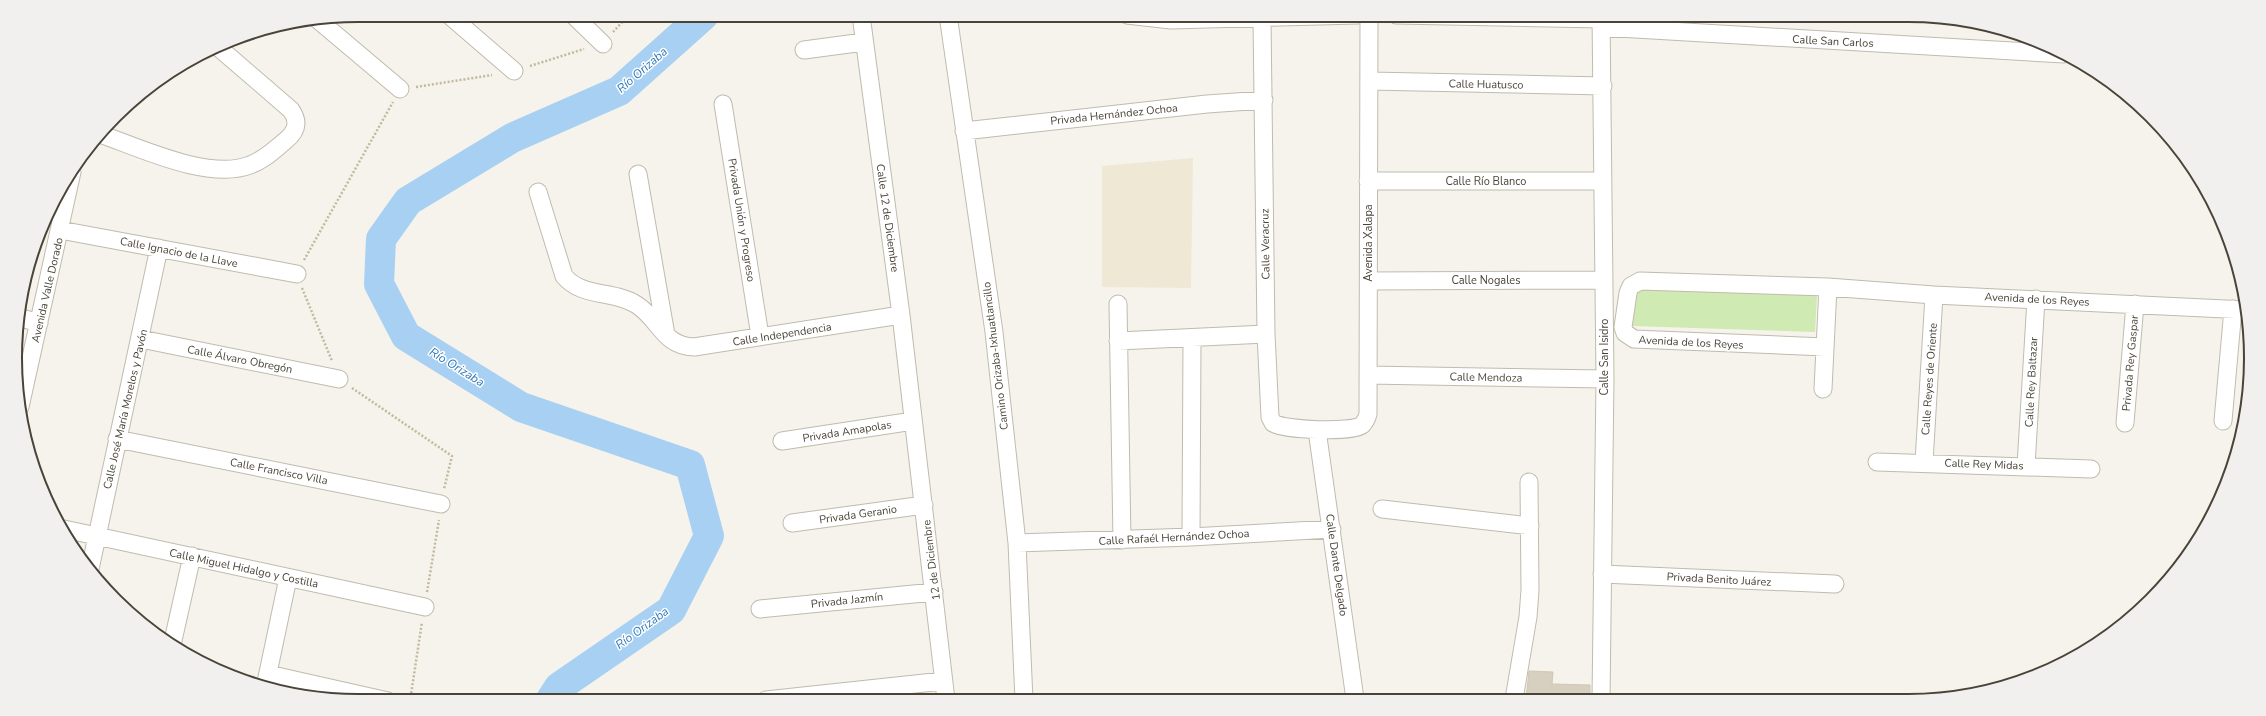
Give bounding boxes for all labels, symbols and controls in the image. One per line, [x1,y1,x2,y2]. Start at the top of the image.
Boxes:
street label: Calle San Carlos [1792,32,1874,51]
water label: Río Orizaba [613,44,671,96]
street label: Calle Huatusco [1448,76,1524,93]
street label: Privada Hernández Ochoa [1050,100,1179,129]
street label: Privada Unión y Progreso [724,157,759,283]
street label: Calle 12 de Diciembre [872,163,903,273]
street label: Calle Río Blanco [1446,174,1526,189]
street label: Avenida Xalapa [1361,204,1376,282]
street label: Calle Veracruz [1257,208,1274,280]
street label: Calle Ignacio de la Llave [119,234,239,271]
street label: Avenida Valle Dorado [28,236,67,344]
street label: Calle Nogales [1451,273,1521,288]
street label: Camino Orizaba-Ixhuatlancillo [979,281,1012,431]
street label: Avenida de los Reyes [1984,289,2090,310]
street label: Privada Rey Gaspar [2119,314,2142,412]
street label: Calle Independencia [732,319,833,350]
street label: Calle San Isidro [1597,319,1612,395]
street label: Calle Reyes de Oriente [1918,322,1941,436]
street label: Calle José María Morelos y Pavón [100,328,151,491]
street label: Avenida de los Reyes [1638,332,1744,353]
street label: Calle Rey Baltazar [2022,336,2041,428]
street label: Calle Álvaro Obregón [186,341,294,377]
water label: Río Orizaba [426,344,488,390]
street label: Calle Mendoza [1449,369,1523,386]
street label: Privada Amapolas [801,417,893,446]
street label: Calle Francisco Villa [229,455,329,488]
street label: Calle Rey Midas [1944,456,2024,473]
street label: Privada Geranio [818,502,898,527]
street label: Calle Dante Delgado [1322,513,1351,617]
street label: 12 de Diciembre [919,519,944,601]
street label: Calle Rafaél Hernández Ochoa [1098,526,1250,549]
street label: Calle Miguel Hidalgo y Costilla [168,545,320,592]
street label: Privada Benito Juárez [1666,569,1772,590]
street label: Privada Jazmín [810,589,884,612]
water label: Río Orizaba [612,603,672,653]

